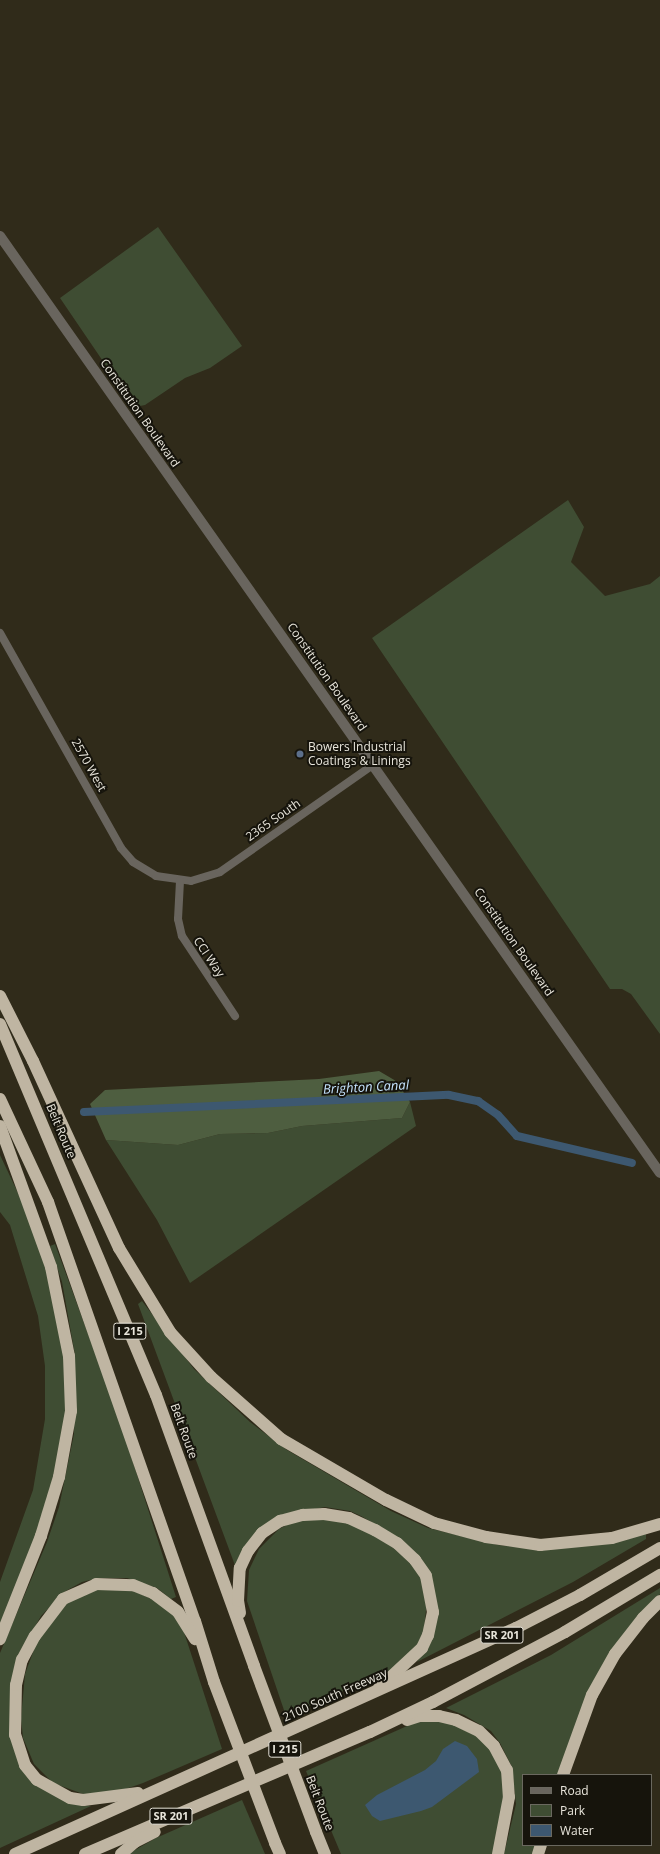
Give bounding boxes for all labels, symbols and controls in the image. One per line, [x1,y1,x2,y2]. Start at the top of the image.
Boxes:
street label: Constitution Boulevard [97,356,183,470]
street label: Constitution Boulevard [284,620,370,734]
street label: 2570 West [69,736,109,794]
place label: Bowers Industrial Coatings & Linings [308,740,411,768]
marker: Bowers Industrial Coatings & Linings [295,749,305,759]
street label: 2365 South [243,796,303,844]
street label: Constitution Boulevard [471,885,557,999]
street label: CCI Way [190,934,228,980]
water label: Brighton Canal [323,1077,409,1097]
street label: Belt Route [43,1102,79,1160]
road number: I 215 [113,1322,147,1340]
street label: Belt Route [167,1401,201,1461]
road number: SR 201 [480,1626,524,1644]
street label: 2100 South Freeway [280,1665,390,1725]
road number: I 215 [268,1740,302,1758]
street label: Belt Route [303,1773,337,1833]
legend [522,1774,652,1846]
text: Road [560,1782,589,1799]
text: Park [560,1802,585,1819]
road number: SR 201 [149,1807,193,1825]
text: Water [560,1822,594,1839]

